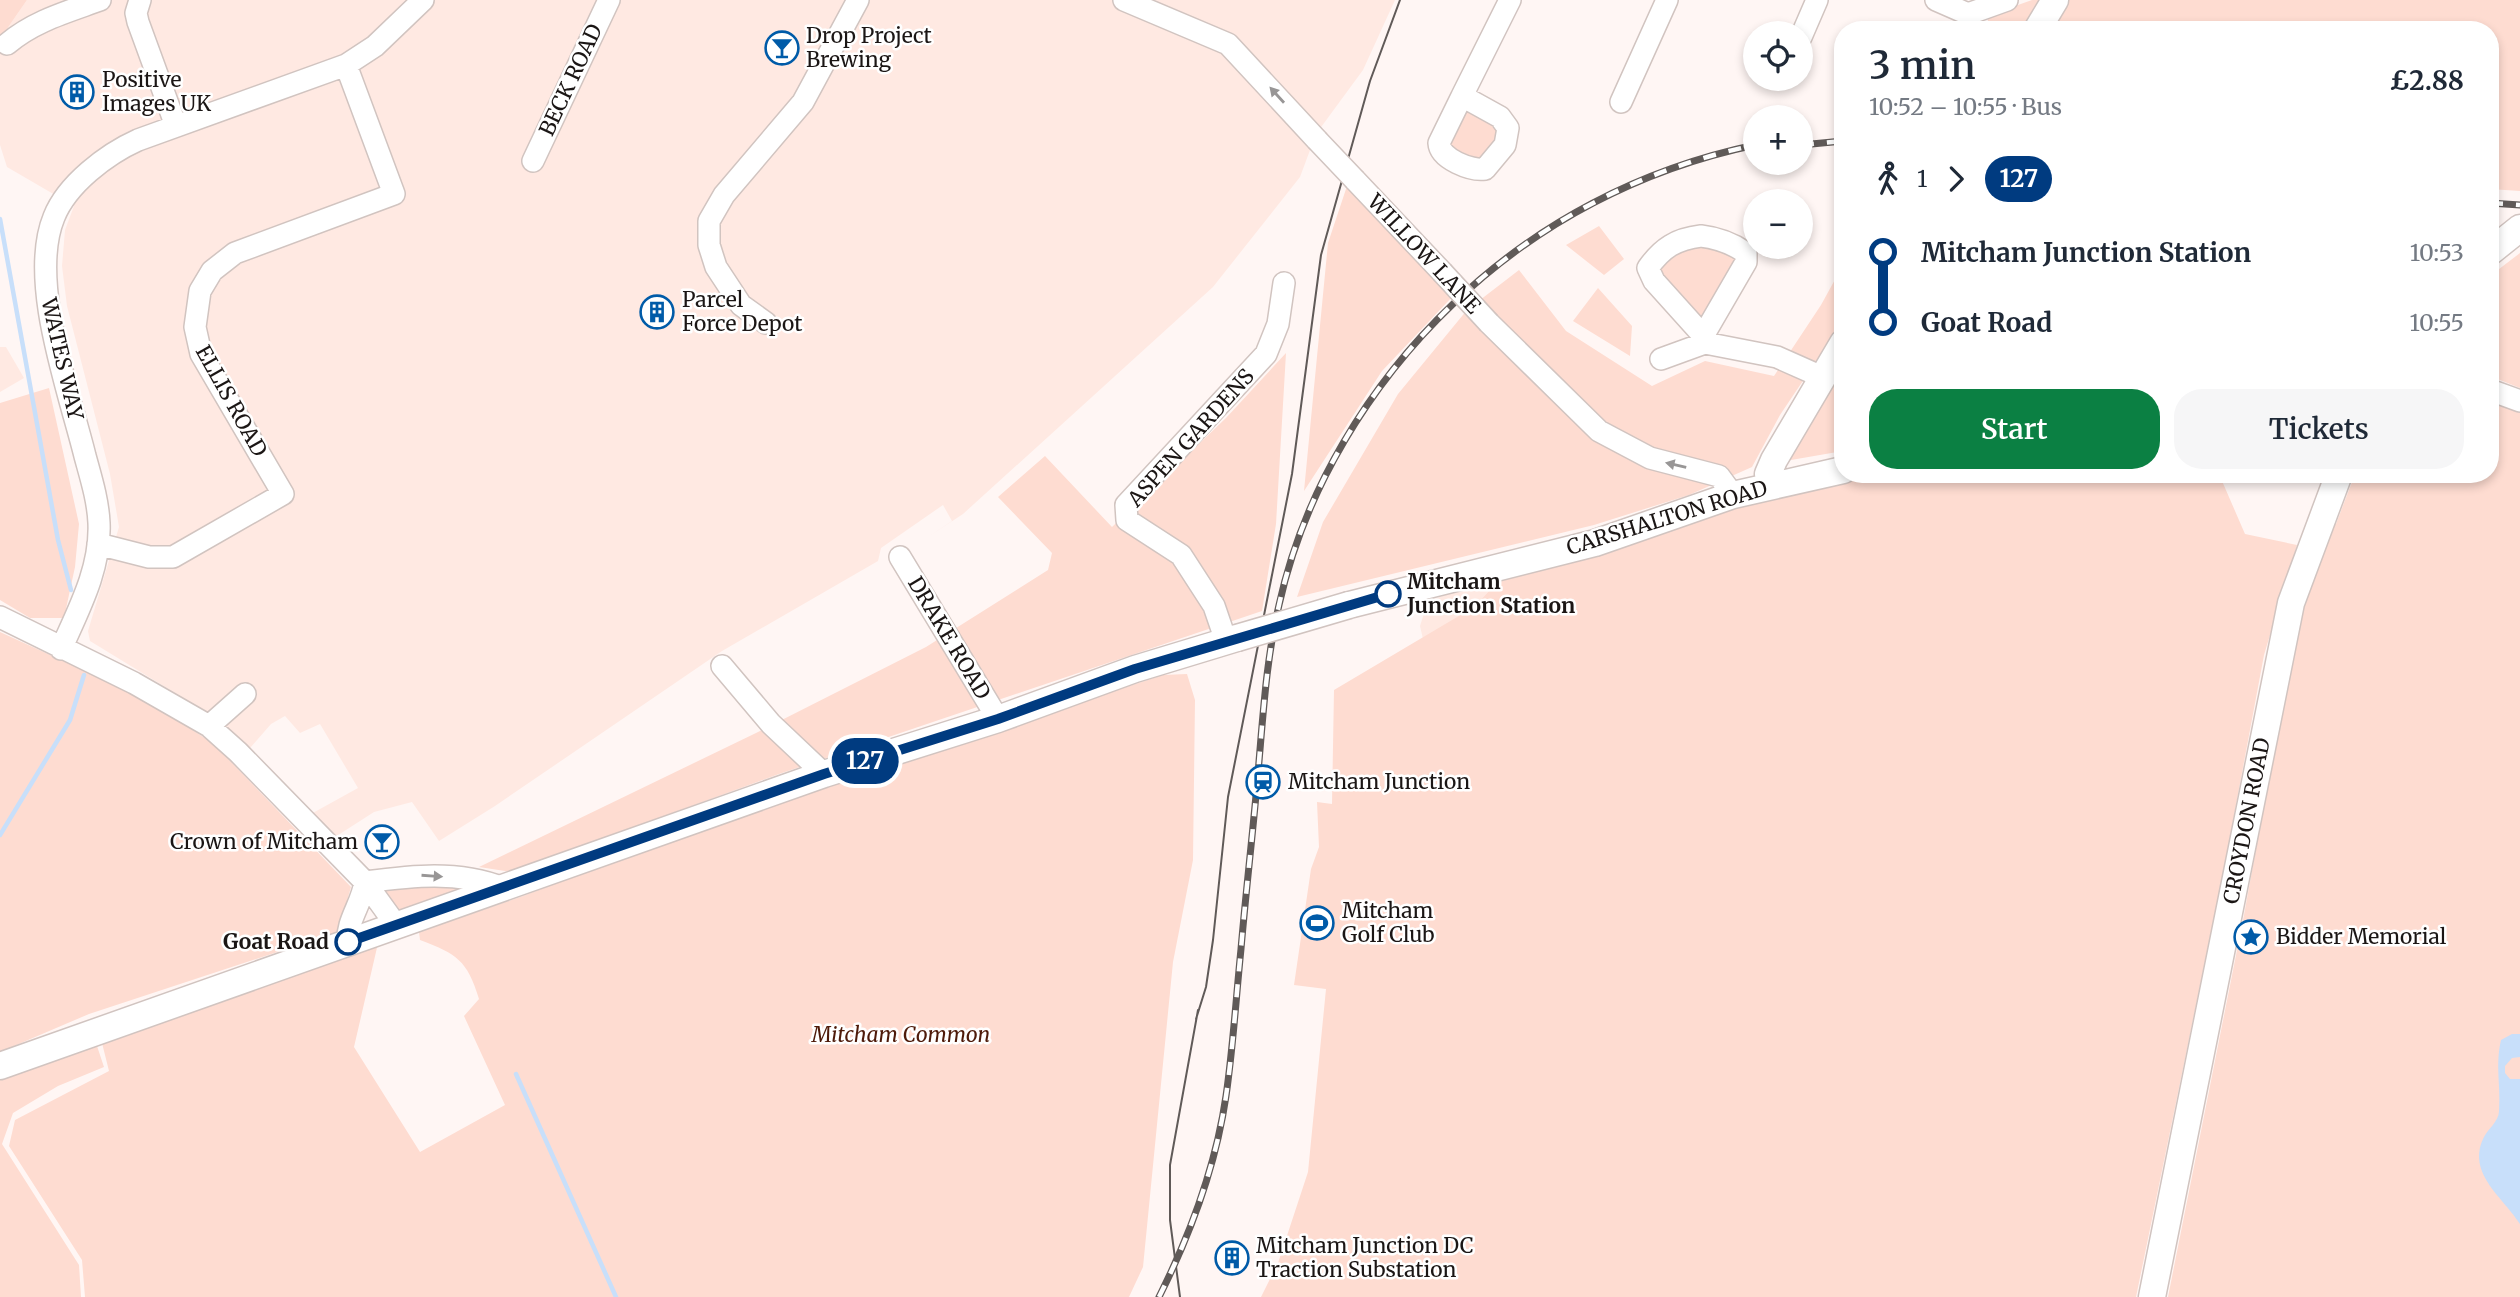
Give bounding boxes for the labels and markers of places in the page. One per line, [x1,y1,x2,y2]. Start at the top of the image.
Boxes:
place label: Drop Project Brewing [806,22,932,73]
bar icon: Drop Project Brewing [763,29,801,67]
place label: Positive Images UK [102,66,212,117]
building icon: Positive Images UK [58,73,96,111]
place label: Parcel Force Depot [682,286,803,337]
building icon: Parcel Force Depot [638,293,676,331]
place label: Mitcham Junction Station [1406,568,1575,619]
marker: Mitcham Junction Station [1375,581,1401,607]
station icon: Mitcham Junction [1244,763,1282,801]
place label: Mitcham Junction [1288,768,1470,795]
bar icon: Crown of Mitcham [363,823,401,861]
place label: Crown of Mitcham [170,828,358,855]
place label: Mitcham Golf Club [1342,897,1435,948]
sports icon: Mitcham Golf Club [1298,904,1336,942]
place icon: Bidder Memorial [2232,918,2270,956]
place label: Bidder Memorial [2276,923,2447,950]
place label: Goat Road [223,928,329,955]
marker: Goat Road [335,929,361,955]
place label: Mitcham Junction DC Traction Substation [1256,1232,1474,1283]
building icon: Mitcham Junction DC Traction Substation [1213,1239,1251,1277]

